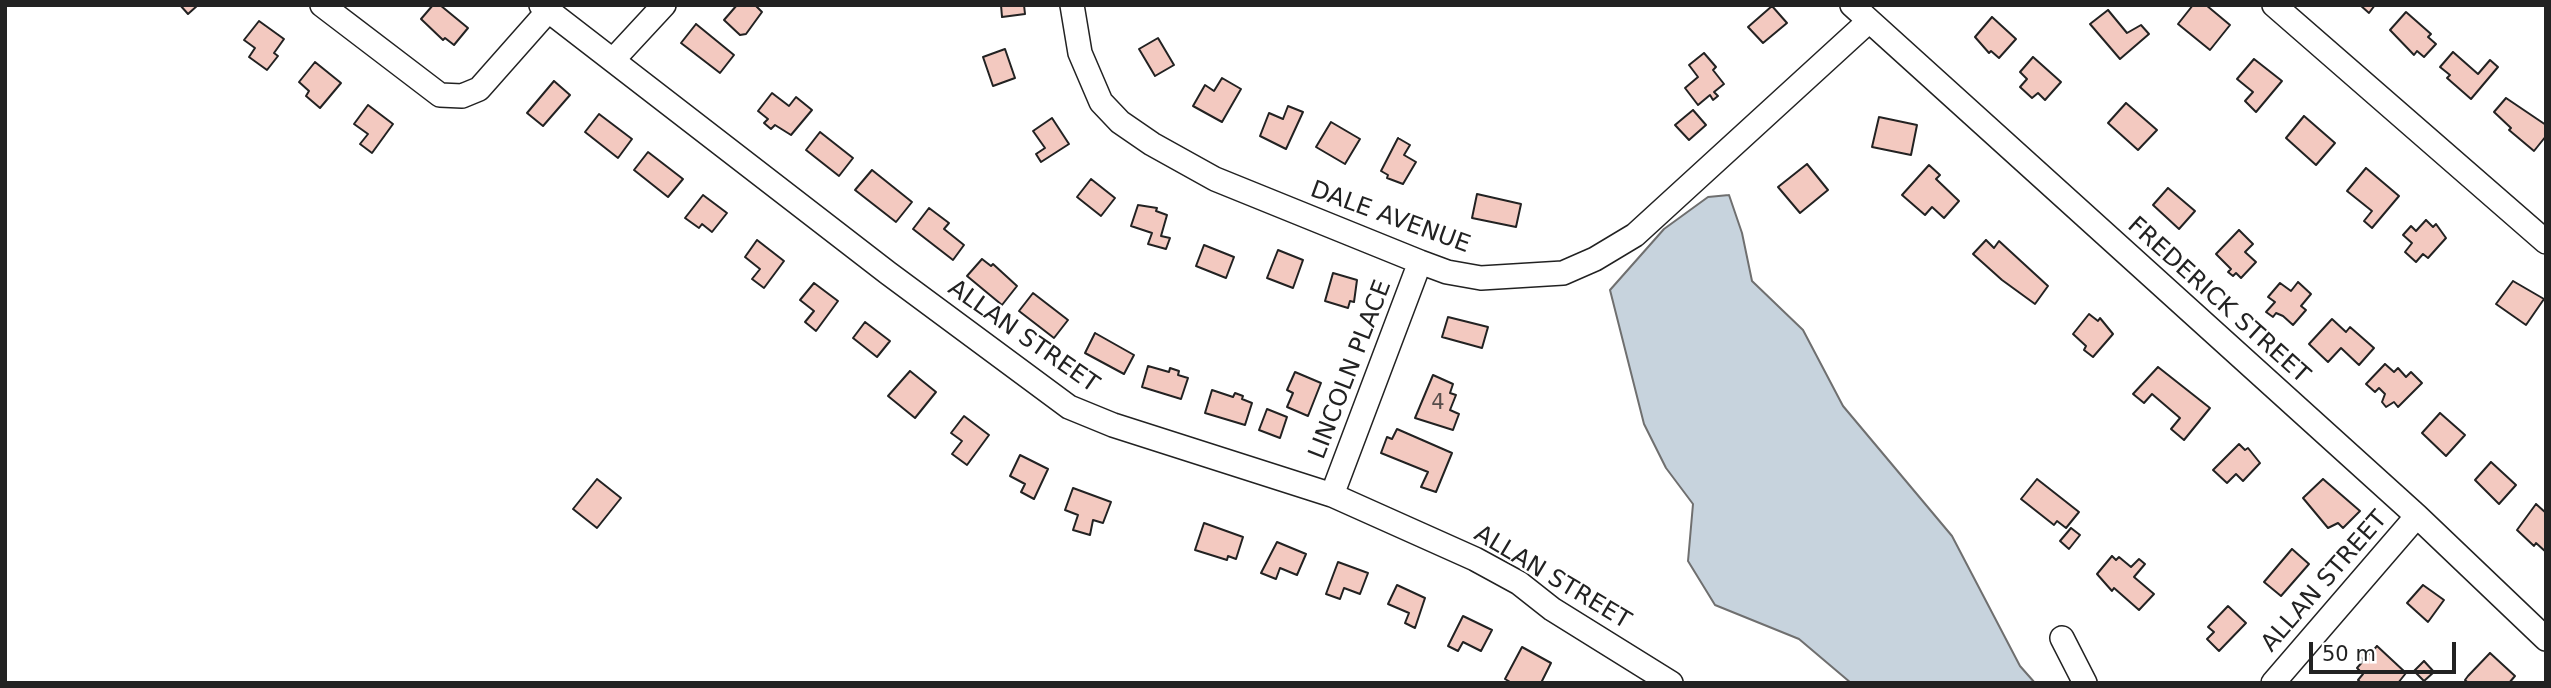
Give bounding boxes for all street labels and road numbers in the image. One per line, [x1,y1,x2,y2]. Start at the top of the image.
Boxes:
street label: DALE AVENUE [1306,176,1474,260]
street label: FREDERICK STREET [2121,212,2315,390]
street label: ALLAN STREET [942,274,1104,400]
street label: LINCOLN PLACE [1304,276,1398,464]
street label: ALLAN STREET [2256,506,2394,658]
street label: ALLAN STREET [1469,520,1635,636]

